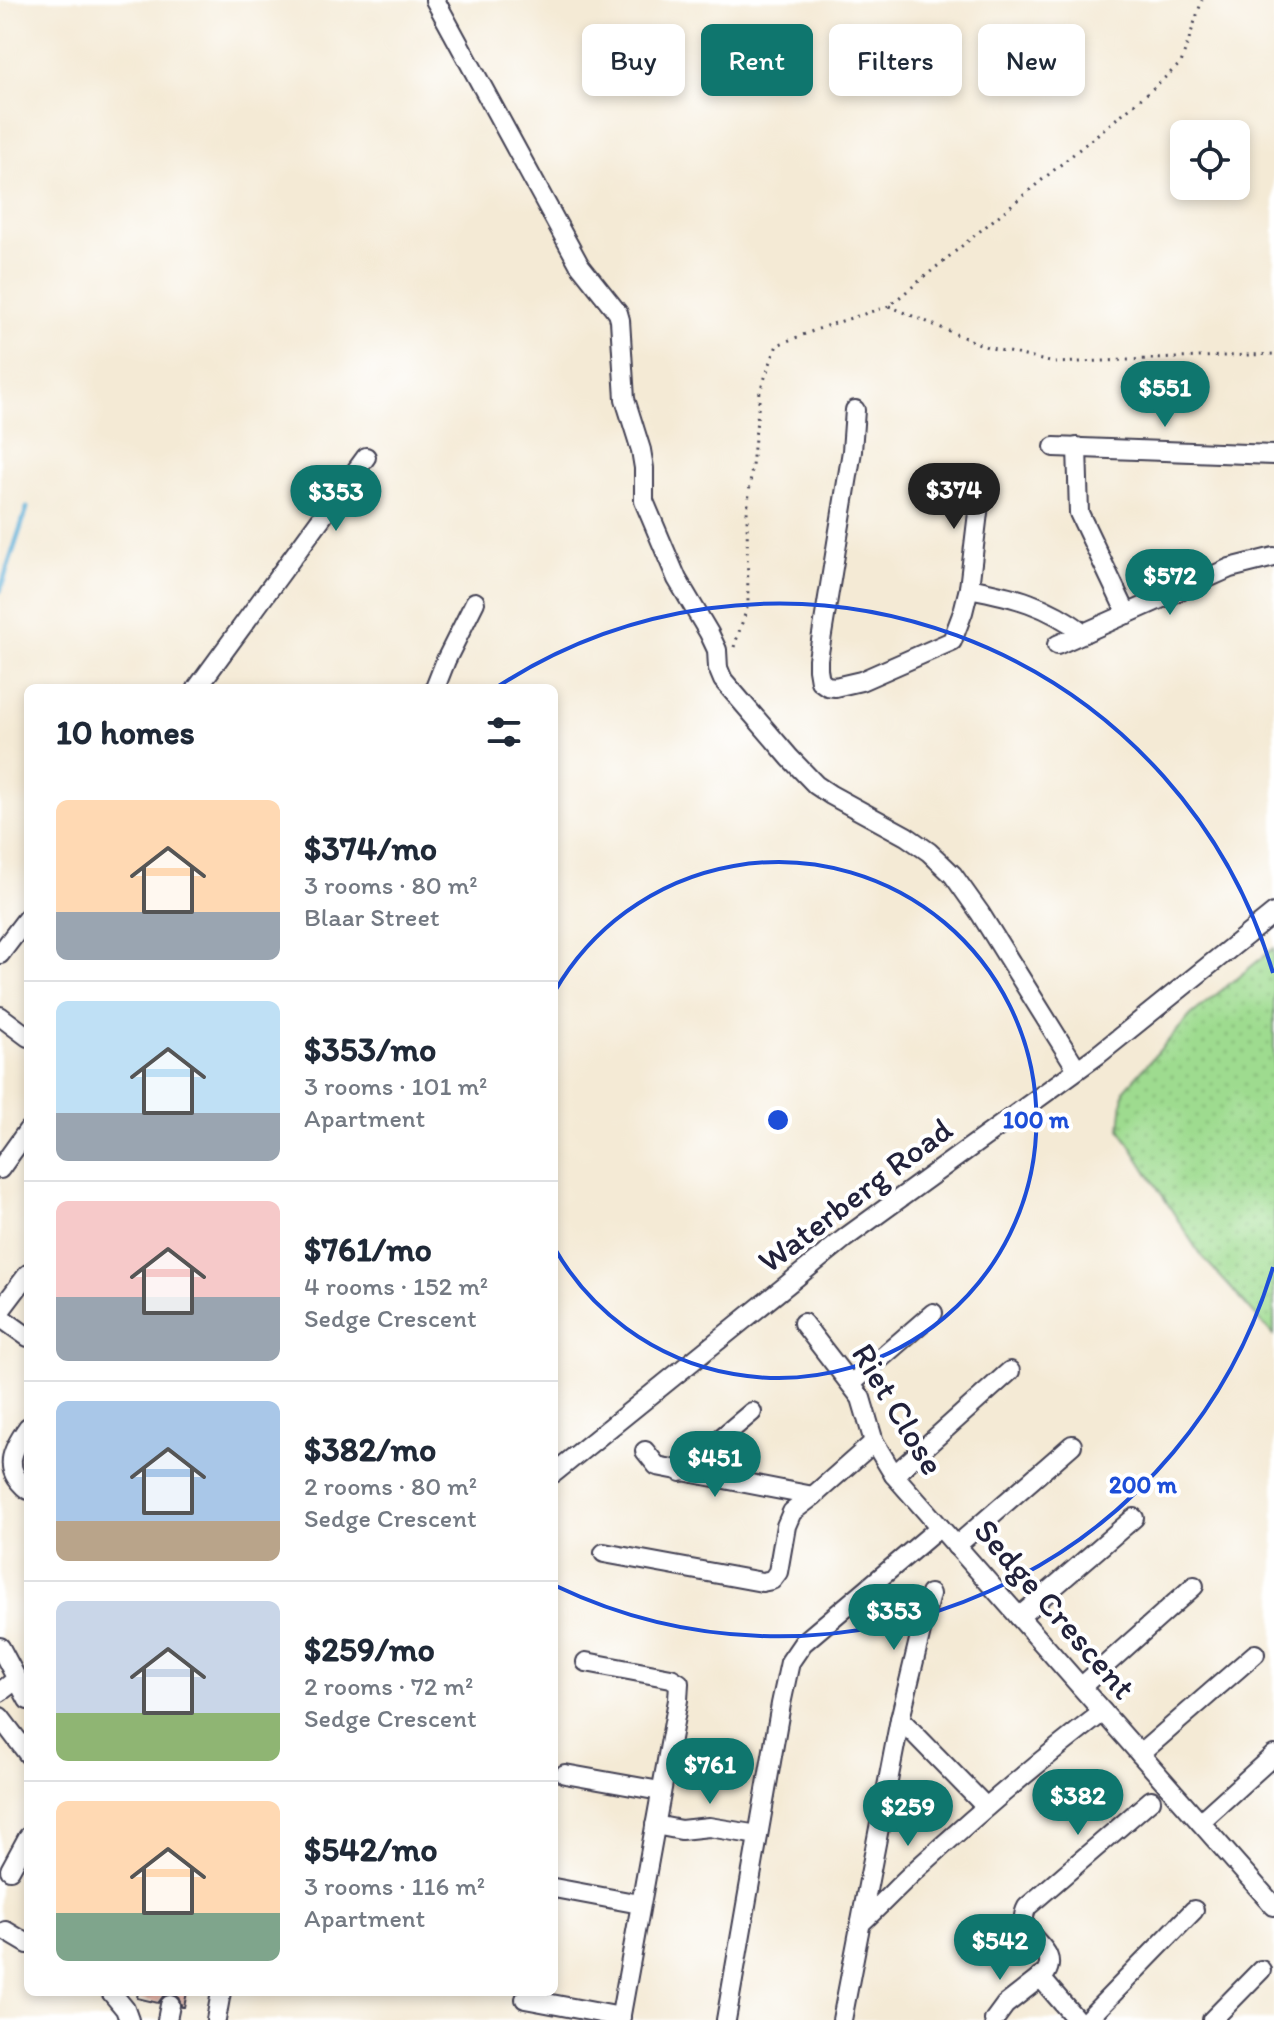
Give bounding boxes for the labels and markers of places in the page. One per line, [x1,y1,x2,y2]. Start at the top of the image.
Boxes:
pin: $551 [1118,361,1212,429]
pin: $374 [907,463,1001,531]
pin: $353 [289,465,383,533]
pin: $572 [1123,549,1217,617]
centre of rings [764,1106,792,1134]
pin: $451 [668,1431,762,1499]
pin: $353 [847,1584,941,1652]
pin: $761 [663,1738,757,1806]
pin: $382 [1031,1769,1125,1837]
pin: $259 [861,1780,955,1848]
pin: $542 [953,1914,1047,1982]

